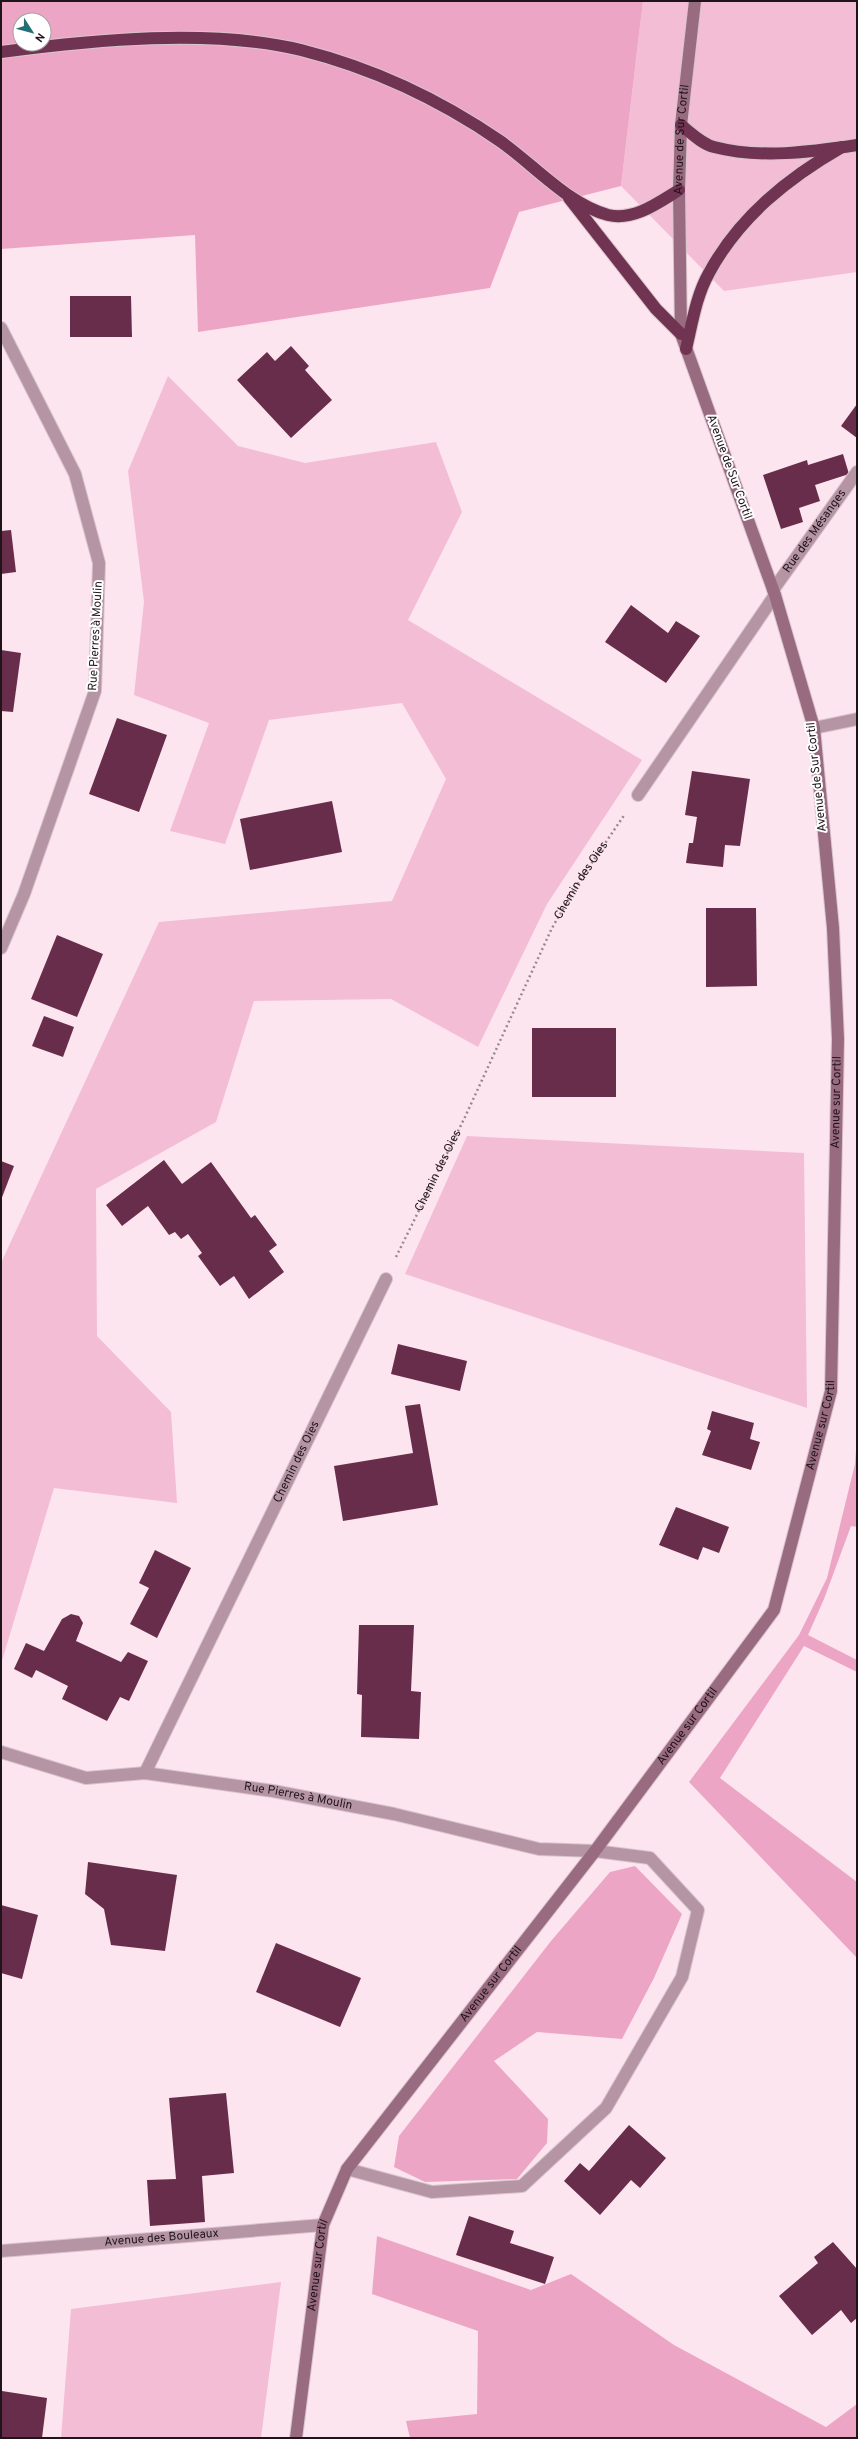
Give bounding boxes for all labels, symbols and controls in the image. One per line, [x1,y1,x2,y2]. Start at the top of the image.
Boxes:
north arrow [12,12,52,52]
text: N [31,30,47,45]
street label: Avenue de Sur Cortil [671,84,694,195]
street label: Avenue de Sur Cortil [703,412,755,522]
street label: Rue des Mésanges [779,486,850,576]
street label: Rue Pierres à Moulin [85,581,107,691]
street label: Avenue de Sur Cortil [803,721,831,833]
street label: Chemin des Oies [551,838,612,922]
street label: Avenue sur Cortil [828,1056,846,1149]
street label: Chemin des Oies [411,1127,465,1215]
street label: Avenue sur Cortil [803,1380,839,1472]
street label: Chemin des Oies [270,1418,324,1506]
street label: Avenue sur Cortil [653,1685,722,1768]
street label: Rue Pierres à Moulin [243,1779,354,1814]
street label: Avenue sur Cortil [456,1943,526,2026]
street label: Avenue sur Cortil [304,2217,333,2312]
street label: Avenue des Bouleaux [104,2225,219,2251]

